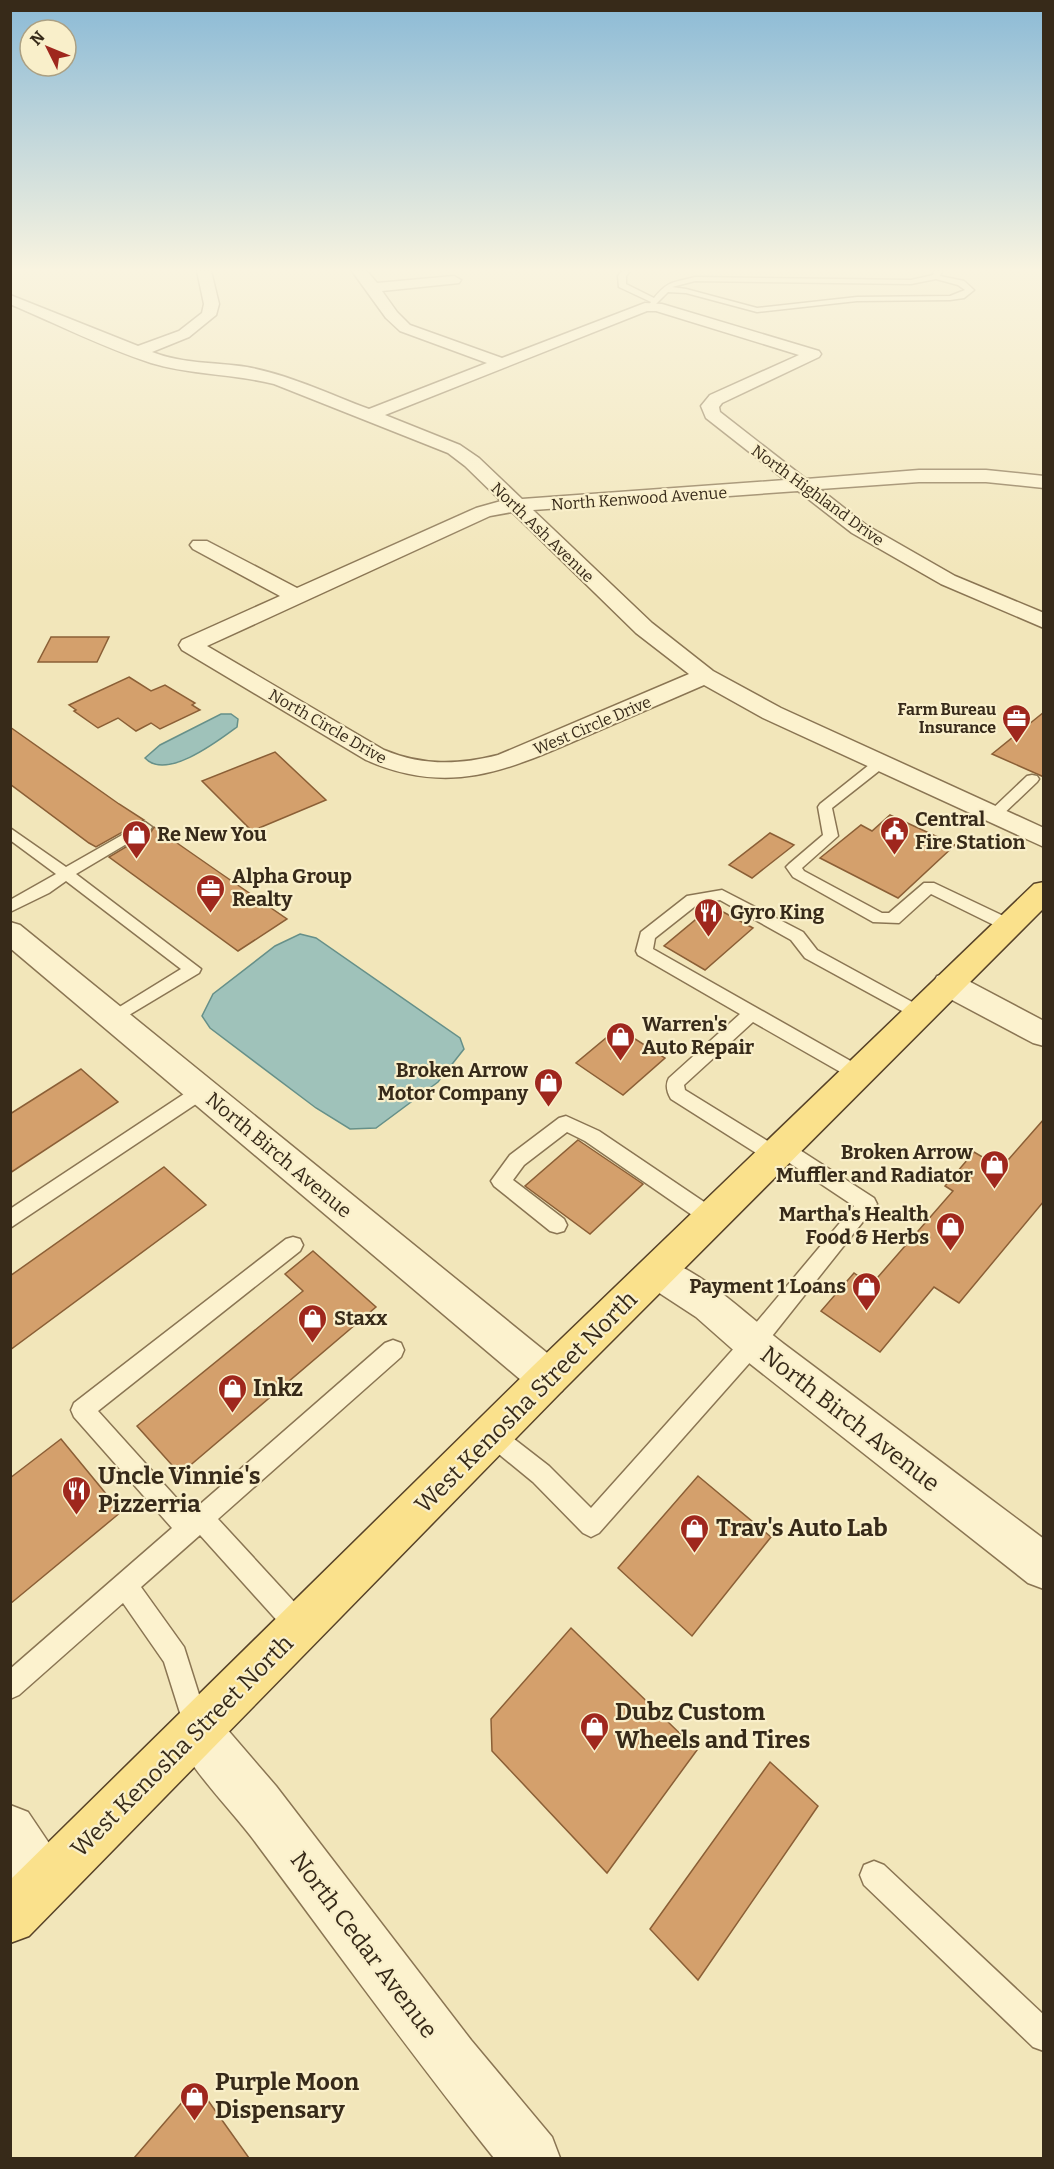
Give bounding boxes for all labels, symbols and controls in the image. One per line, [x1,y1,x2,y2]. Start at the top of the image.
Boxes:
north arrow [18,18,78,78]
text: N [26,27,49,49]
street label: North Highland Drive [748,441,888,550]
street label: North Ash Avenue [487,478,598,586]
street label: North Kenwood Avenue [550,483,728,514]
street label: North Circle Drive [266,685,390,768]
street label: West Circle Drive [531,692,654,759]
place label: Farm Bureau Insurance [897,700,996,737]
office icon: Farm Bureau Insurance [1001,702,1033,744]
place label: Central Fire Station [915,807,1026,854]
public building icon: Central Fire Station [878,814,910,856]
shop icon: Re New You [120,818,152,860]
place label: Re New You [157,822,267,846]
place label: Alpha Group Realty [232,864,352,911]
office icon: Alpha Group Realty [195,872,227,914]
restaurant icon: Gyro King [693,896,725,938]
place label: Gyro King [730,900,825,924]
place label: Warren's Auto Repair [642,1012,755,1059]
shop icon: Warren's Auto Repair [605,1020,637,1062]
place label: Broken Arrow Motor Company [377,1058,529,1105]
shop icon: Broken Arrow Motor Company [533,1066,565,1108]
street label: North Birch Avenue [201,1087,357,1223]
place label: Broken Arrow Muffler and Radiator [776,1140,974,1187]
shop icon: Broken Arrow Muffler and Radiator [978,1148,1010,1190]
place label: Martha's Health Food & Herbs [779,1202,929,1249]
shop icon: Martha's Health Food & Herbs [934,1210,966,1252]
shop icon: Payment 1 Loans [851,1270,883,1312]
place label: Payment 1 Loans [689,1274,846,1298]
street label: West Kenosha Street North [409,1285,643,1519]
shop icon: Staxx [297,1302,329,1344]
place label: Staxx [334,1306,388,1330]
street label: North Birch Avenue [755,1340,945,1498]
shop icon: Inkz [216,1372,248,1414]
place label: Inkz [253,1374,303,1402]
place label: Uncle Vinnie's Pizzerria [98,1462,261,1518]
restaurant icon: Uncle Vinnie's Pizzerria [61,1474,93,1516]
shop icon: Trav's Auto Lab [679,1512,711,1554]
place label: Trav's Auto Lab [716,1514,888,1542]
street label: West Kenosha Street North [65,1629,299,1863]
place label: Dubz Custom Wheels and Tires [615,1698,811,1754]
shop icon: Dubz Custom Wheels and Tires [578,1710,610,1752]
street label: North Cedar Avenue [285,1846,443,2044]
place label: Purple Moon Dispensary [215,2068,360,2124]
shop icon: Purple Moon Dispensary [178,2080,210,2122]

